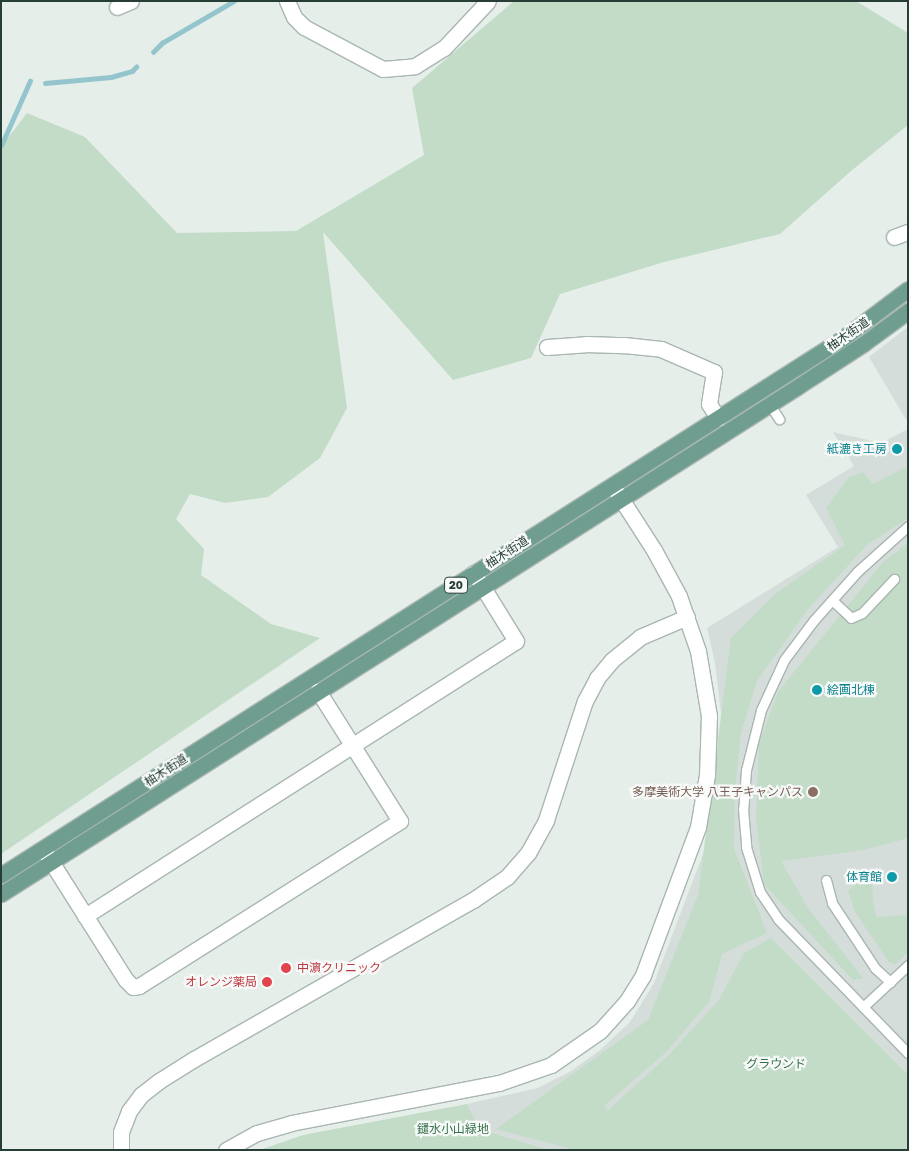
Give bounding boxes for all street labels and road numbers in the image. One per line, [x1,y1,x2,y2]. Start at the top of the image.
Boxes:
street label: 柚木街道 [824,314,872,354]
street label: 柚木街道 [483,533,531,571]
road number: 20 [444,576,468,594]
street label: 柚木街道 [142,751,190,789]

